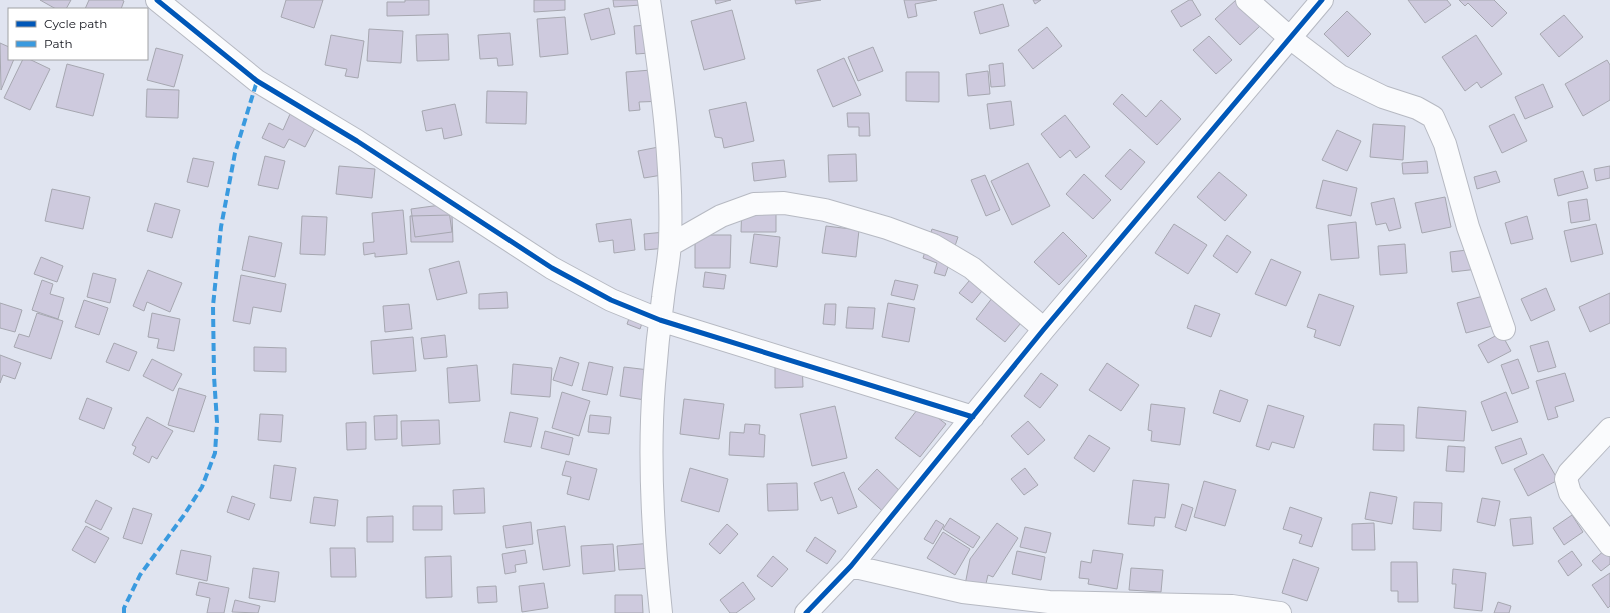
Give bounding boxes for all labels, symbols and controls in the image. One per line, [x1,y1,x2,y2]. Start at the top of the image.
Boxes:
legend [8,8,148,60]
text: Cycle path [44,16,107,31]
text: Path [44,36,73,51]

